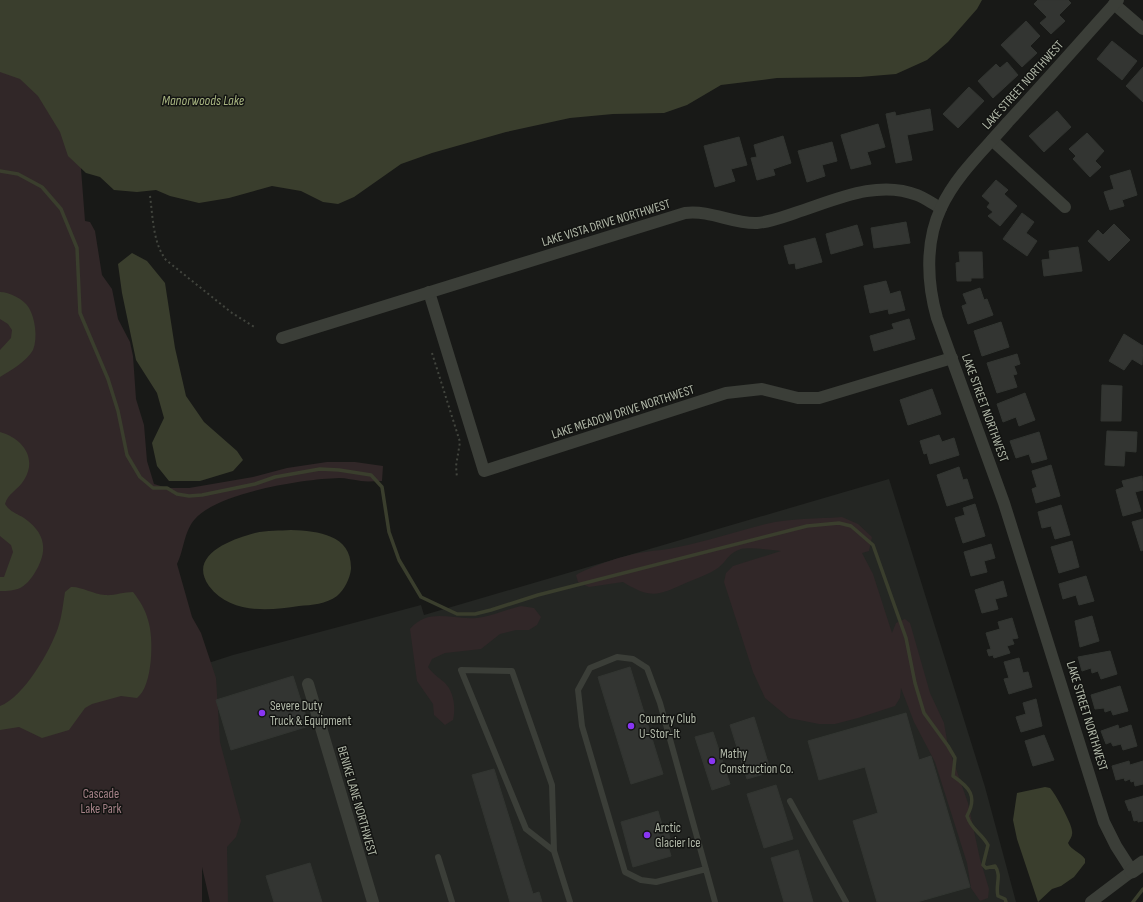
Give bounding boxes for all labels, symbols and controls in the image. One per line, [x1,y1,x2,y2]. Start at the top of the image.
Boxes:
street label: LAKE STREET NORTHWEST [979,37,1067,133]
water label: Manorwoods Lake [162,92,245,109]
street label: LAKE VISTA DRIVE NORTHWEST [540,196,672,250]
street label: LAKE STREET NORTHWEST [958,352,1012,464]
street label: LAKE MEADOW DRIVE NORTHWEST [550,381,696,443]
street label: LAKE STREET NORTHWEST [1063,659,1111,773]
place label: Severe Duty Truck & Equipment [270,698,351,729]
marker: Severe Duty Truck & Equipment [257,708,267,718]
place label: Country Club U-Stor-It [639,711,696,742]
marker: Country Club U-Stor-It [626,721,636,731]
street label: BENIKE LANE NORTHWEST [334,744,380,858]
place label: Mathy Construction Co. [720,746,793,777]
marker: Mathy Construction Co. [707,756,717,766]
park label: Cascade Lake Park [81,786,121,817]
place label: Arctic Glacier Ice [654,820,701,851]
marker: Arctic Glacier Ice [642,830,652,840]

